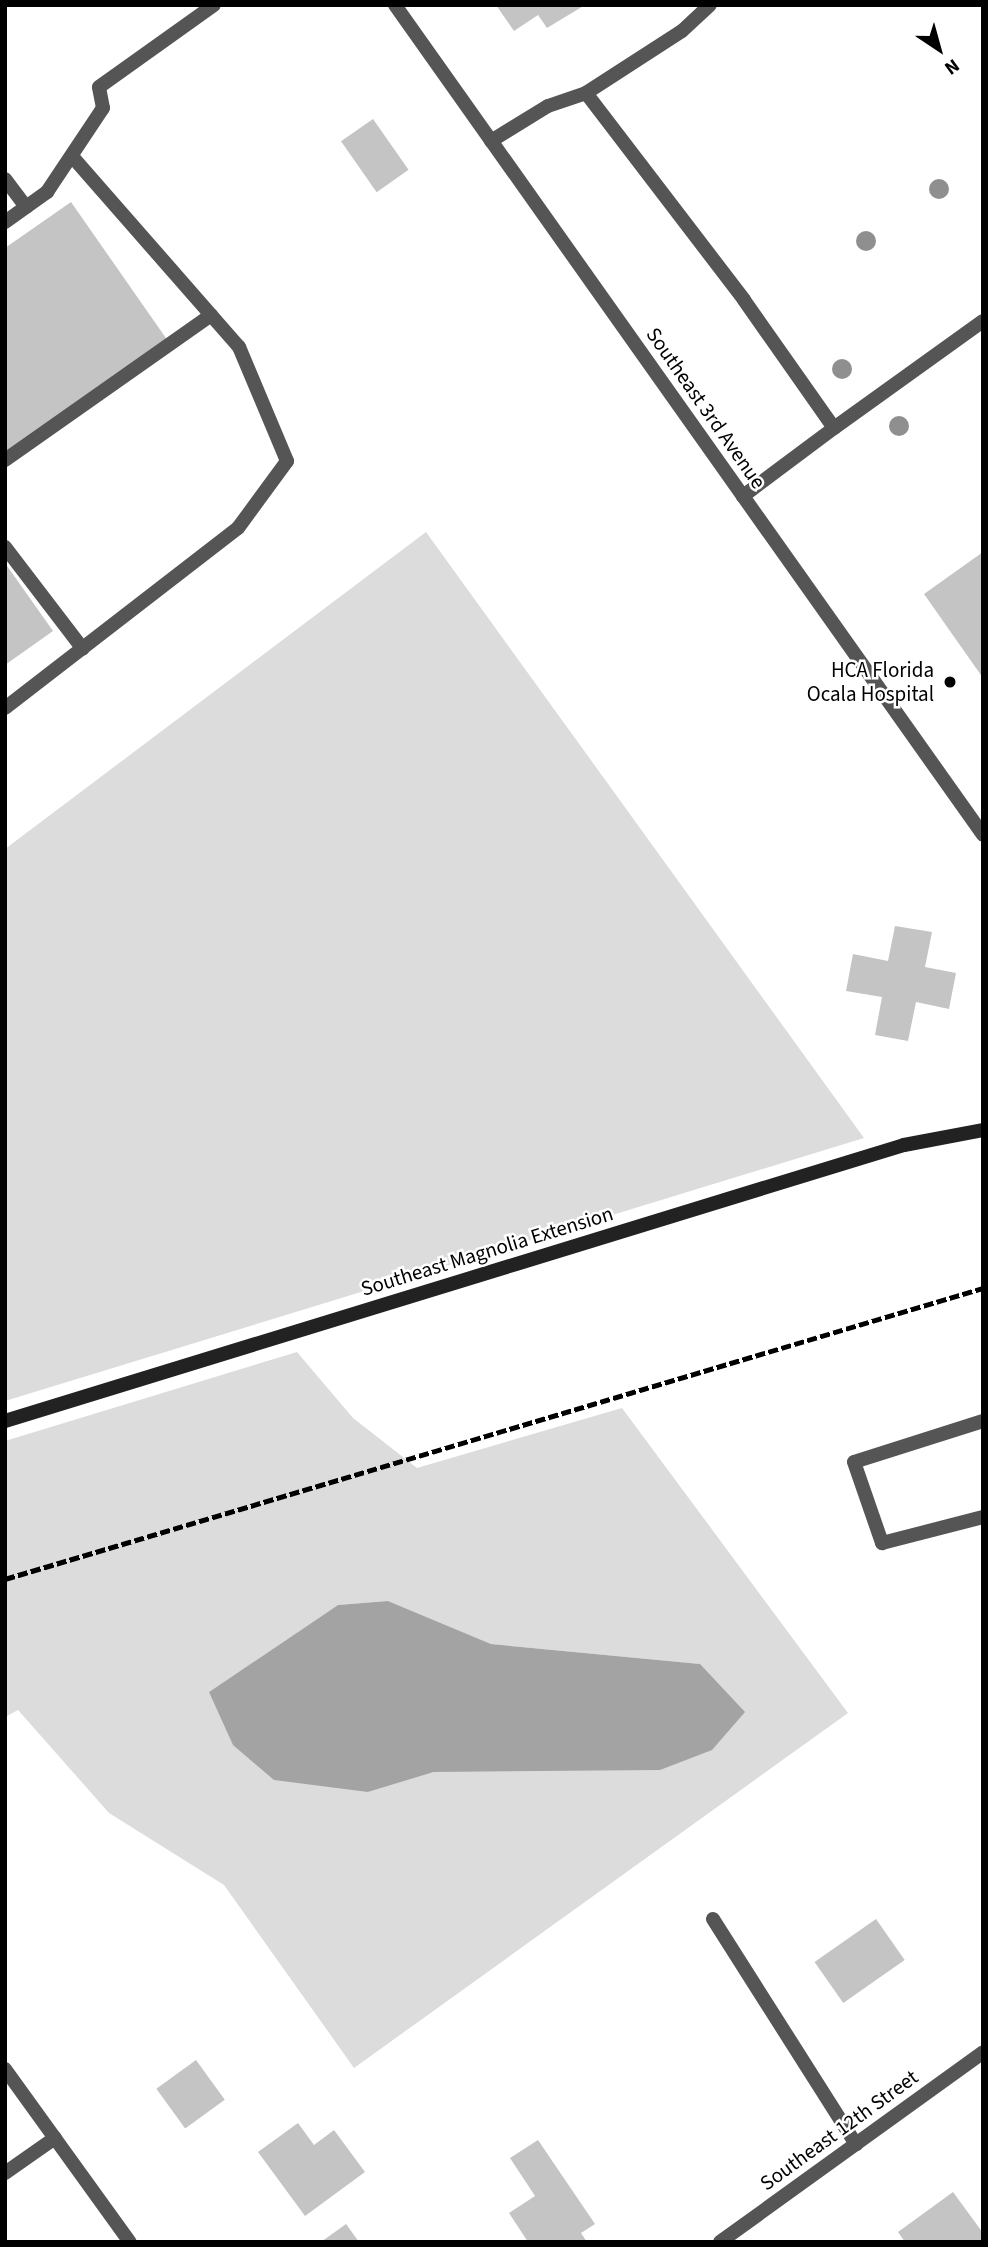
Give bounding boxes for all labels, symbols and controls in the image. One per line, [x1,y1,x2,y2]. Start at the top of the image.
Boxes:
north arrow [904,14,974,84]
text: N [939,52,965,81]
street label: Southeast 3rd Avenue [641,323,771,493]
place label: HCA Florida Ocala Hospital [807,657,934,707]
marker: HCA Florida Ocala Hospital [940,672,960,692]
street label: Southeast Magnolia Extension [358,1201,616,1301]
street label: Southeast 12th Street [755,2064,923,2196]

